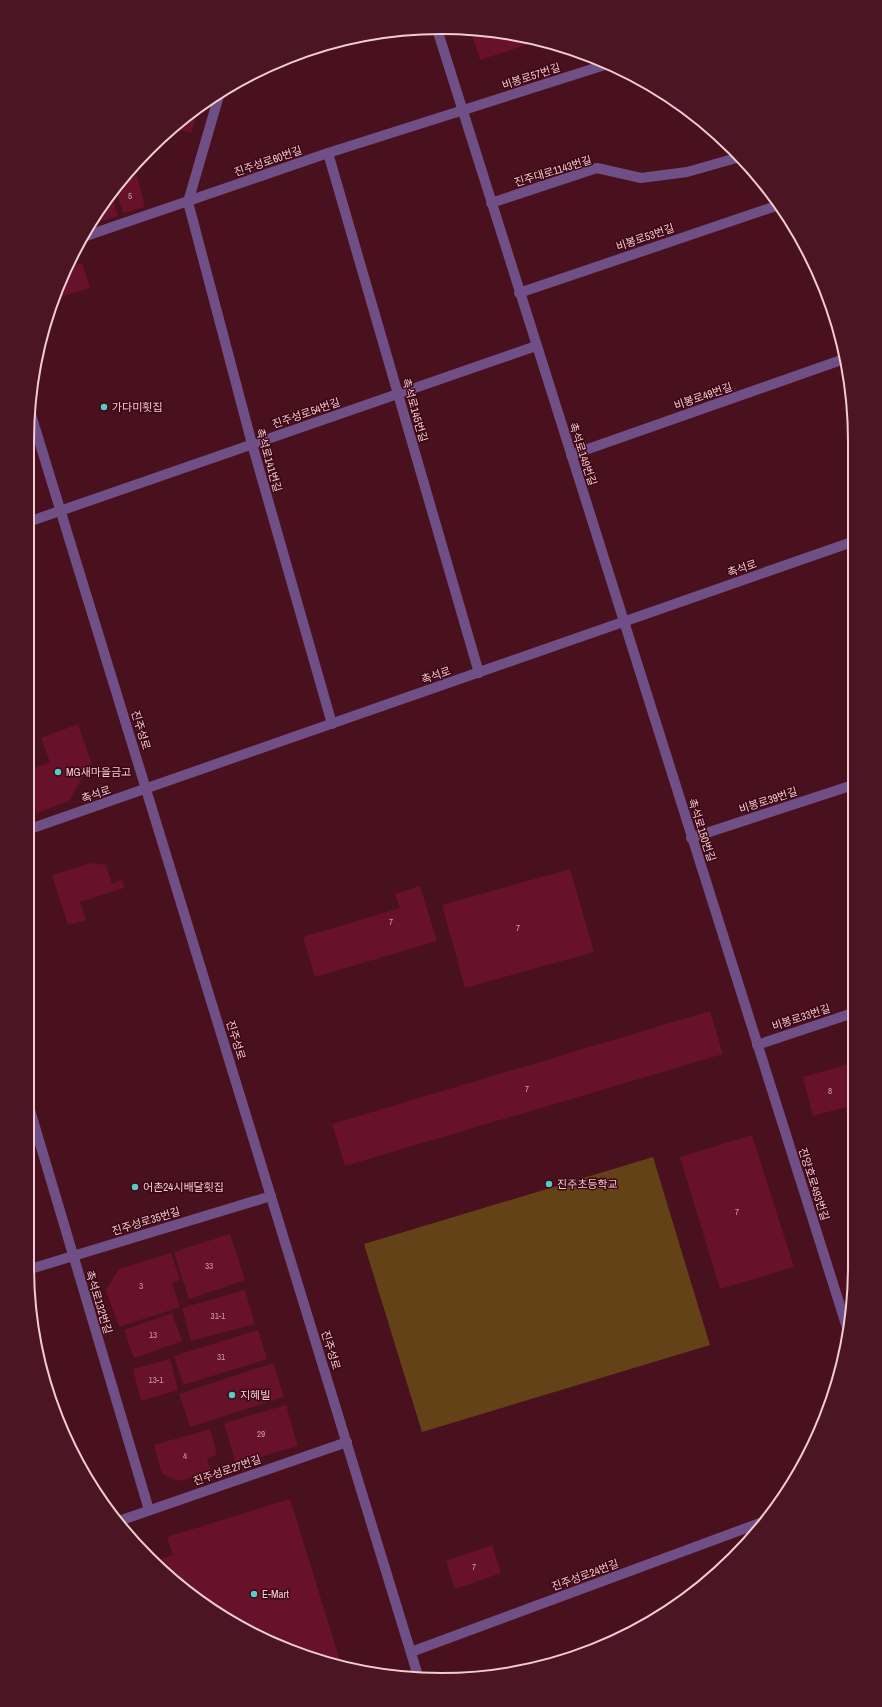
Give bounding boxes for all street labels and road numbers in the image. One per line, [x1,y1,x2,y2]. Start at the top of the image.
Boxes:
street label: 비봉로57번길 [500,60,562,92]
street label: 진주성로60번길 [232,143,304,179]
street label: 진주대로1143번길 [513,153,593,189]
street label: 비봉로53번길 [614,221,676,253]
street label: 촉석로145번길 [399,377,431,443]
street label: 비봉로49번길 [672,380,734,412]
street label: 진주성로54번길 [270,395,342,431]
street label: 촉석로149번길 [566,421,600,487]
street label: 촉석로141번길 [253,427,285,493]
street label: 촉석로 [725,556,759,580]
street label: 촉석로 [419,663,453,687]
street label: 진주성로 [128,709,154,751]
street label: 촉석로 [79,782,113,806]
street label: 비봉로39번길 [737,784,799,816]
street label: 촉석로150번길 [685,797,719,863]
street label: 비봉로33번길 [770,1001,832,1033]
street label: 진주성로 [223,1019,249,1061]
street label: 진양호로493번길 [796,1146,832,1222]
street label: 진주성로35번길 [110,1204,182,1238]
street label: 촉석로132번길 [83,1269,115,1335]
street label: 진주성로 [318,1329,344,1371]
street label: 진주성로27번길 [191,1452,263,1488]
street label: 진주성로24번길 [549,1556,621,1594]

